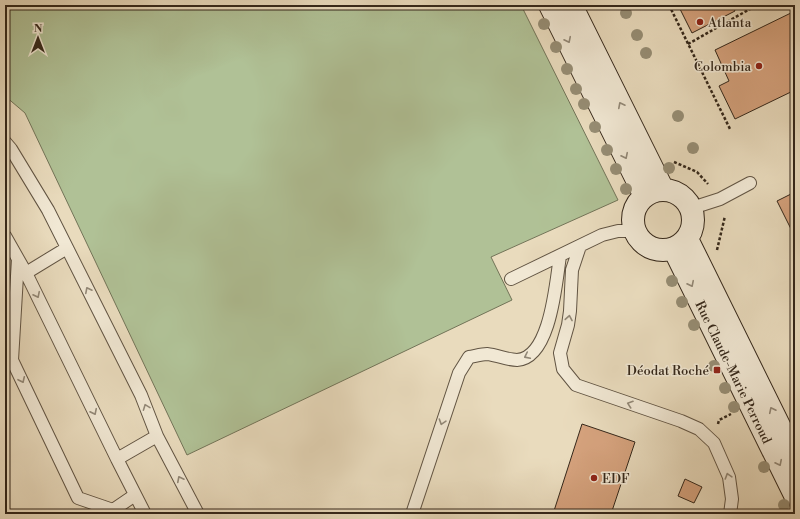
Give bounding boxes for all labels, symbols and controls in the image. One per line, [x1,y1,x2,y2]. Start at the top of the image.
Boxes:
place label: Atlanta [707,15,752,31]
marker: Atlanta [695,17,705,27]
north arrow [18,18,58,58]
text: N [34,22,43,36]
one-way arrow [563,36,570,43]
place label: Colombia [694,59,751,75]
marker: Colombia [754,61,764,71]
one-way arrow [618,101,626,109]
one-way arrow [620,152,628,160]
one-way arrow [686,279,694,287]
one-way arrow [86,287,93,294]
one-way arrow [32,291,40,298]
street label: Rue Claude-Marie Perroud [691,298,775,447]
one-way arrow [564,315,573,321]
one-way arrow [524,351,531,359]
place label: Déodat Roché [627,363,709,379]
marker: Déodat Roché [712,365,722,375]
one-way arrow [17,376,25,383]
one-way arrow [626,400,633,408]
one-way arrow [143,403,151,411]
one-way arrow [89,407,97,415]
one-way arrow [769,407,777,414]
one-way arrow [439,419,447,426]
one-way arrow [774,459,782,466]
place label: EDF [602,471,630,487]
one-way arrow [724,472,732,479]
marker: EDF [589,473,599,483]
one-way arrow [177,476,185,484]

